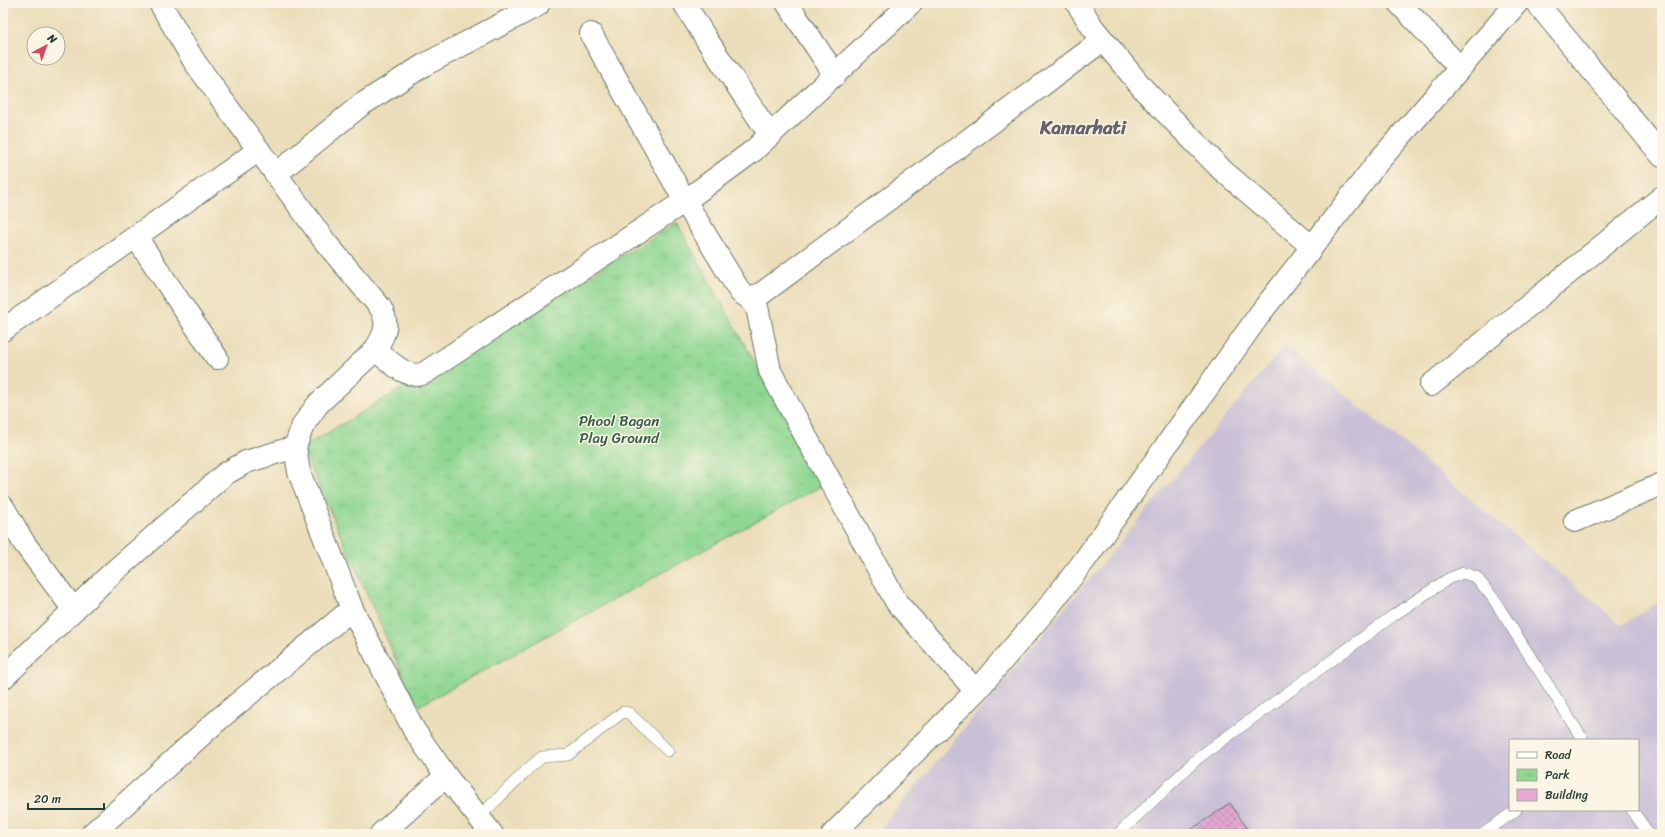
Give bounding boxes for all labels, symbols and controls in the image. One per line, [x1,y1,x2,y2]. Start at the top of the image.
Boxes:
north arrow [26,26,66,66]
text: N [42,29,62,49]
district label: Kamarhati [1039,111,1128,144]
park label: Phool Bagan Play Ground [579,408,660,451]
legend [1509,739,1639,811]
text: Road [1545,744,1572,766]
text: Park [1545,764,1570,786]
text: Building [1545,784,1588,806]
scale bar [28,785,104,811]
text: 20 m [34,788,61,810]

